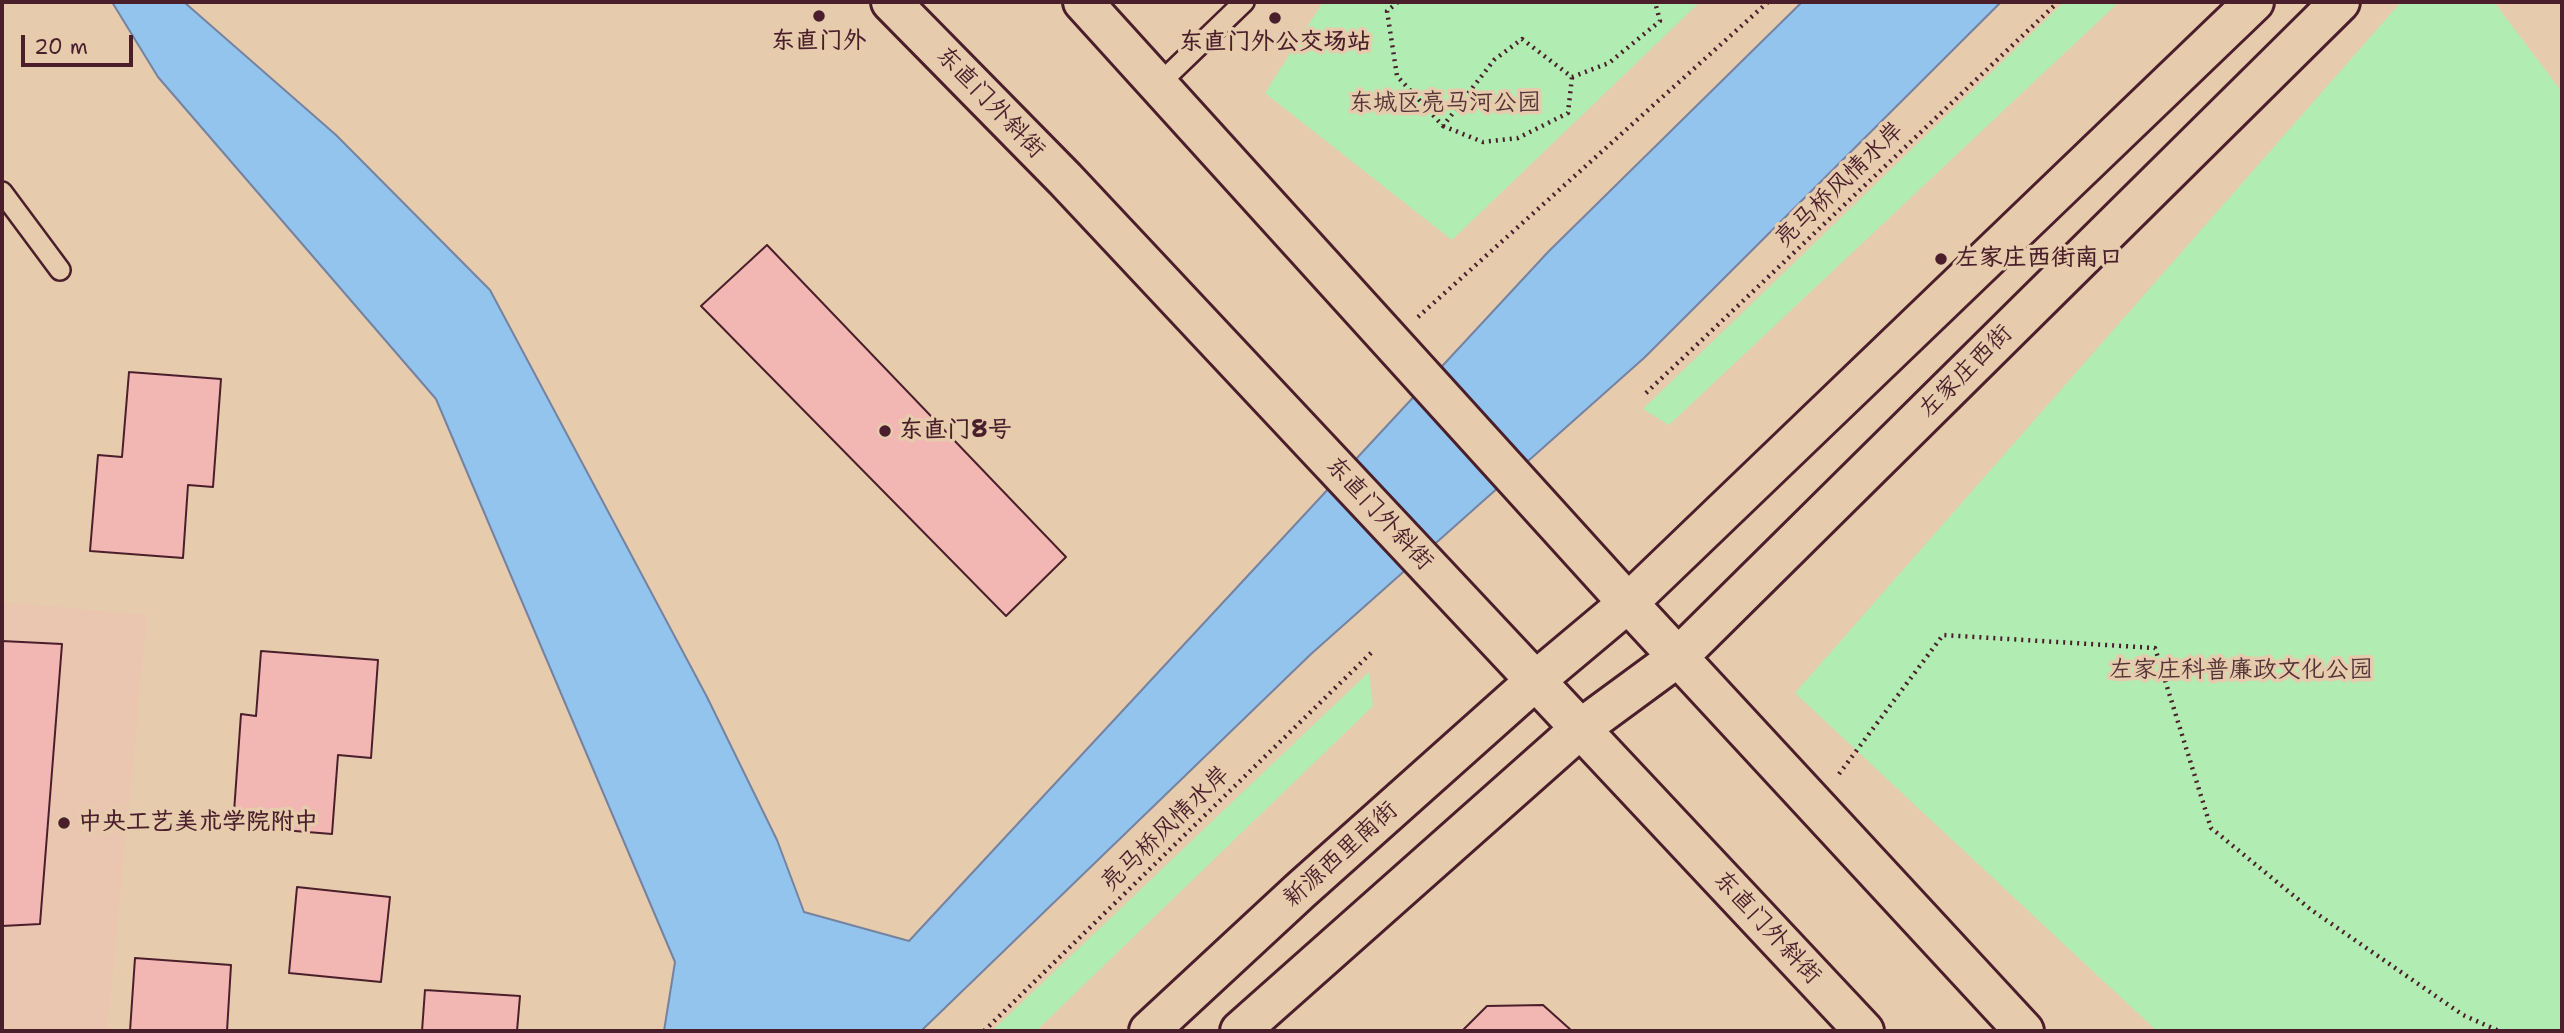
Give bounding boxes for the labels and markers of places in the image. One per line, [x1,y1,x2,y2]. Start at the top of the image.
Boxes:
marker: 东直门外 [811,8,827,24]
marker: 东直门外公交场站 [1267,10,1283,26]
place label: 东直门外 [771,28,867,56]
place label: 东直门外公交场站 [1179,29,1371,57]
place label: 左家庄西街南口 [1955,245,2123,273]
marker: 左家庄西街南口 [1933,251,1949,267]
place label: 东直门8号 [899,417,1012,445]
marker: 东直门8号 [877,423,893,439]
place label: 中央工艺美术学院附中 [78,809,318,837]
marker: 中央工艺美术学院附中 [56,815,72,831]

